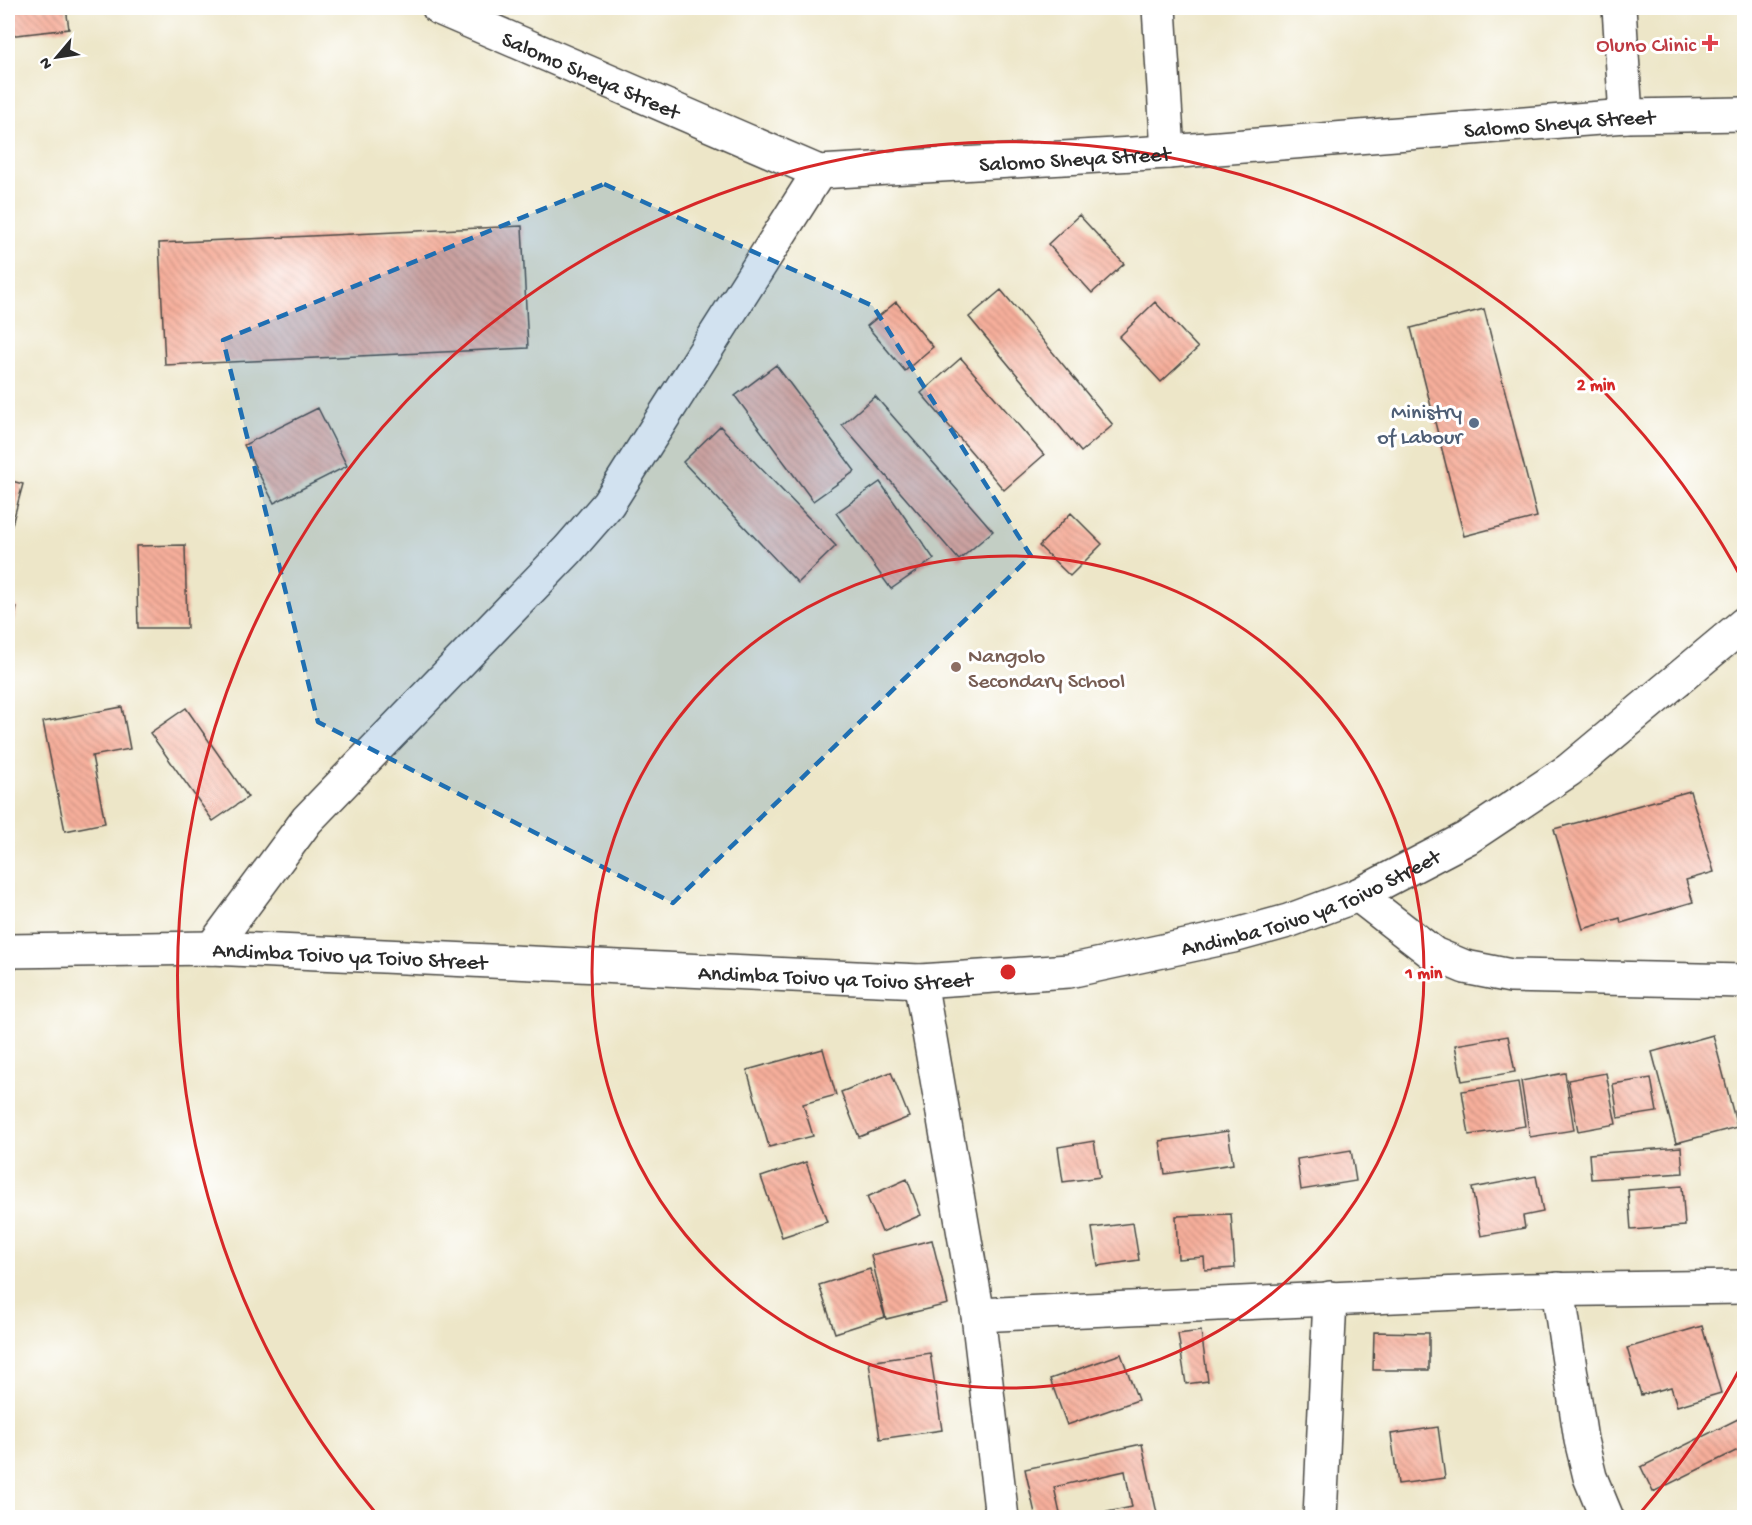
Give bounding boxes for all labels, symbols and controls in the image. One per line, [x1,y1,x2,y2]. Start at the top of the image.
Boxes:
north arrow [27,27,87,87]
street label: Salomo Sheya Street [497,28,685,128]
place label: Oluno Clinic [1596,34,1698,60]
marker: Oluno Clinic [1701,34,1719,52]
text: N [36,53,58,72]
street label: Salomo Sheya Street [1463,106,1657,146]
street label: Salomo Sheya Street [979,143,1173,180]
text: 2 min [1577,376,1616,397]
place label: Ministry of Labour [1377,401,1464,452]
marker: Ministry of Labour [1467,416,1481,430]
place label: Nangolo Secondary School [968,645,1125,696]
marker: Nangolo Secondary School [949,660,963,674]
street label: Andimba Toivo ya Toivo Street [1179,844,1447,964]
street label: Andimba Toivo ya Toivo Street [212,939,490,978]
street label: Andimba Toivo ya Toivo Street [697,962,976,998]
centre of rings [998,962,1018,982]
text: 1 min [1405,964,1443,985]

